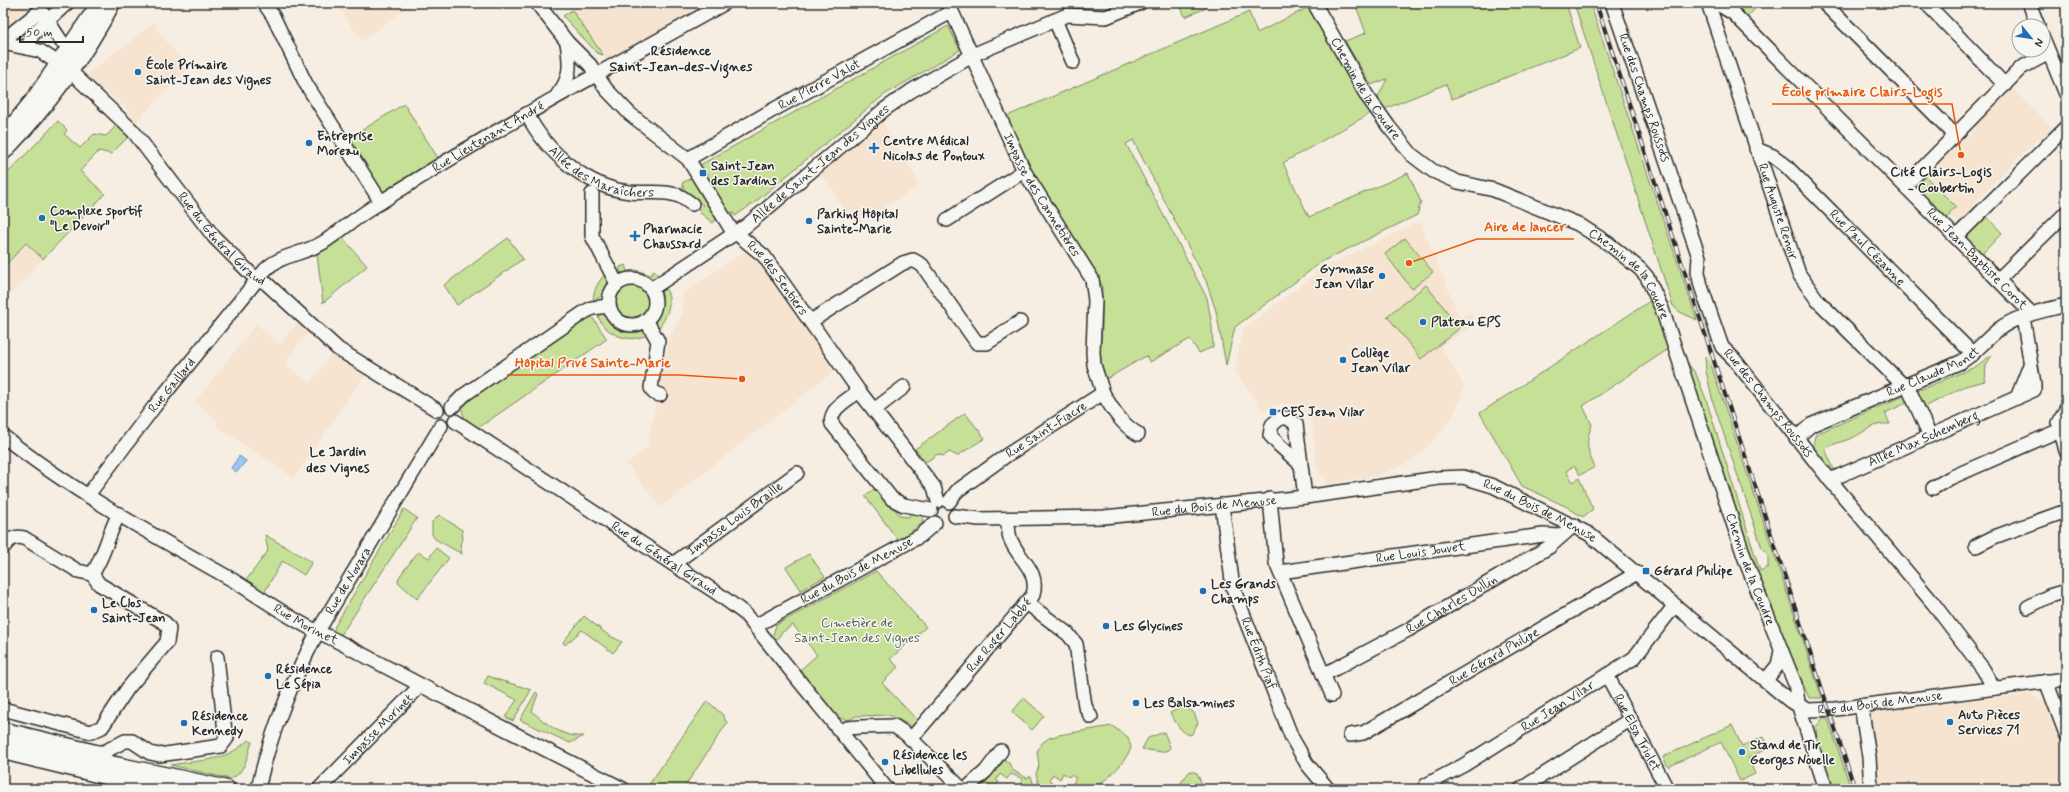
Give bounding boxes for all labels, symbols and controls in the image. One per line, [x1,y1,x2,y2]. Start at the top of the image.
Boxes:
scale bar [20,18,83,44]
north arrow [2011,18,2051,58]
text: 50 m [26,25,53,41]
street label: Rue des Champs Roussots [1615,31,1674,164]
street label: Chemin de la Coudre [1327,34,1405,143]
text: N [2031,36,2047,49]
district label: Résidence Saint-Jean-des-Vignes [610,42,753,79]
street label: Rue Pierre Valot [775,55,863,114]
place label: École Primaire Saint-Jean des Vignes [146,56,272,91]
marker: École Primaire Saint-Jean des Vignes [133,67,143,77]
callout: École primaire Clairs-Logis [1772,78,1952,104]
text: École primaire Clairs-Logis [1781,83,1943,104]
street label: Rue Lieutenant André [429,97,547,176]
street label: Allée de Saint-Jean des Vignes [747,100,893,227]
place label: Entreprise Moreau [317,128,374,160]
street label: Impasse des Cannetières [999,130,1085,260]
place label: Centre Médical Nicolas de Pontoux [883,133,985,165]
marker: Entreprise Moreau [304,138,314,148]
street label: Allée des Maraîchers [545,142,654,201]
marker: Centre Médical Nicolas de Pontoux [868,142,880,154]
place label: Saint-Jean des Jardins [711,158,777,190]
street label: Rue Auguste Renoir [1754,161,1802,263]
district label: Cité Clairs-Logis - Coubertin [1890,163,1992,197]
marker: Saint-Jean des Jardins [698,168,708,178]
street label: Rue du Général Giraud [174,188,269,290]
place label: Complexe sportif "Le Devoir" [50,203,143,235]
street label: Rue Jean-Baptiste Corot [1923,204,2032,313]
place label: Parking Hôpital Sainte-Marie [817,206,898,238]
street label: Rue Paul Cézanne [1825,206,1909,290]
marker: Complexe sportif "Le Devoir" [37,213,47,223]
callout: Aire de lancer [1477,213,1574,239]
marker: Parking Hôpital Sainte-Marie [804,216,814,226]
text: Aire de lancer [1484,218,1566,236]
place label: Pharmacie Chaussard [643,221,703,253]
street label: Chemin de la Coudre [1585,224,1673,321]
marker: Pharmacie Chaussard [630,231,640,241]
street label: Rue des Sentiers [743,237,812,319]
place label: Gymnase Jean Vilar [1315,261,1375,293]
marker: Gymnase Jean Vilar [1377,271,1387,281]
place label: Plateau EPS [1431,314,1501,331]
marker: Plateau EPS [1418,317,1428,327]
street label: Rue Claude Monet [1884,343,1983,401]
place label: Collège Jean Vilar [1351,345,1411,377]
street label: Rue des Champs Roussots [1720,345,1817,461]
callout: Hôpital Privé Sainte-Marie [507,349,679,375]
street label: Rue Gaillard [144,354,199,416]
text: Hôpital Privé Sainte-Marie [515,354,671,372]
marker: Collège Jean Vilar [1338,355,1348,365]
street label: Rue Saint-Fiacre [1002,397,1090,462]
place label: CES Jean Vilar [1281,404,1365,421]
marker: CES Jean Vilar [1268,407,1278,417]
street label: Allée Max Schemberg [1865,407,1982,471]
district label: Le Jardin des Vignes [306,443,370,478]
street label: Rue du Bois de Menuse [1481,475,1601,546]
street label: Impasse Louis Braille [684,478,786,559]
street label: Rue du Bois de Menuse [1151,491,1278,521]
street label: Chemin de la Coudre [1722,511,1779,628]
street label: Rue du Général Giraud [608,517,720,599]
street label: Rue du Bois de Menuse [798,533,916,608]
street label: Rue Louis Jouvet [1375,537,1467,567]
street label: Rue de Novara [321,544,375,618]
place label: Gérard Philipe [1654,563,1733,580]
marker: Gérard Philipe [1641,566,1651,576]
street label: Rue Charles Dullin [1403,571,1501,638]
place label: Les Grands Champs [1211,576,1276,608]
marker: Les Grands Champs [1198,586,1208,596]
street label: Rue Roger Labbé [963,594,1035,676]
place label: Le Clos Saint-Jean [102,595,166,627]
street label: Rue Morinet [270,600,341,649]
marker: Le Clos Saint-Jean [89,605,99,615]
park label: Cimetière de Saint-Jean des Vignes [794,615,920,648]
street label: Rue Édith Piaf [1237,615,1281,692]
place label: Les Glycines [1114,618,1183,635]
marker: Les Glycines [1101,621,1111,631]
street label: Rue Gérard Philipe [1446,623,1542,689]
place label: Résidence Le Sépia [276,661,332,693]
marker: Résidence Le Sépia [263,671,273,681]
street label: Rue Jean Vilar [1518,676,1598,736]
street label: Rue du Bois de Menuse [1817,687,1943,718]
street label: Impasse Morinet [339,690,417,768]
street label: Rue Elsa Triolet [1610,691,1665,774]
place label: Les Balsamines [1144,695,1235,712]
marker: Les Balsamines [1131,698,1141,708]
place label: Auto Pièces Services 71 [1958,707,2020,739]
place label: Résidence Kennedy [192,708,248,740]
marker: Auto Pièces Services 71 [1945,717,1955,727]
marker: Résidence Kennedy [179,718,189,728]
place label: Stand de Tir Georges Nouelle [1750,737,1836,771]
place label: Résidence les Libellules [893,747,967,779]
marker: Stand de Tir Georges Nouelle [1737,747,1747,757]
marker: Résidence les Libellules [880,757,890,767]

